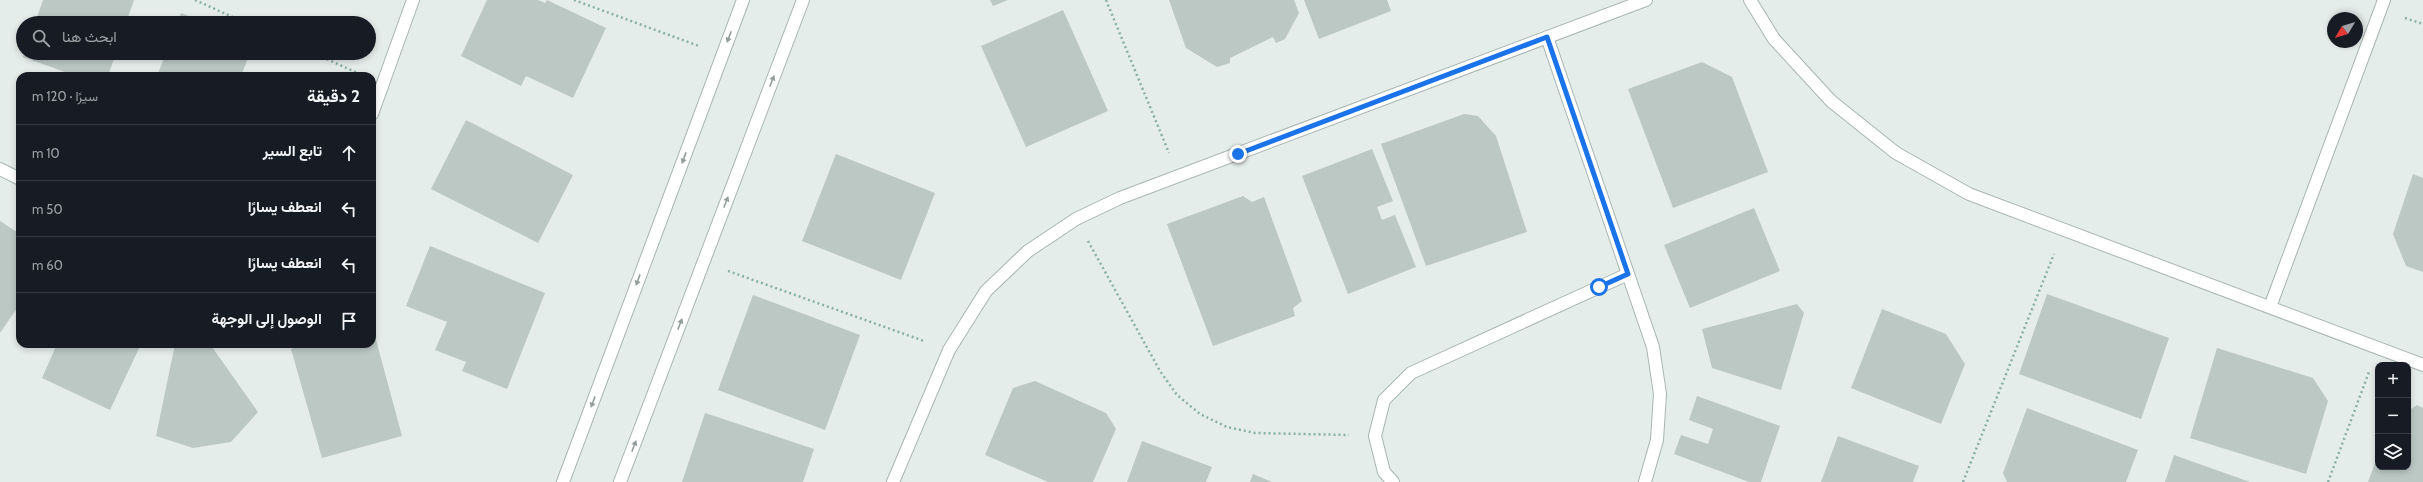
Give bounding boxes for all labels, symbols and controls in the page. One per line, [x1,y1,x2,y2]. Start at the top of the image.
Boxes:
north arrow [2327,12,2363,48]
search box [16,16,376,60]
icon: search [30,27,52,49]
text: ابحث هنا [62,28,117,46]
one-way arrow [726,31,732,43]
one-way arrow [770,74,776,86]
text: 2 دقيقة [307,86,360,106]
text: سيرًا · 120 m [32,88,98,104]
text: تابع السير [263,142,322,160]
icon: ahead [338,142,360,164]
text: 10 m [32,145,60,161]
route end [1229,145,1247,163]
one-way arrow [680,153,686,165]
one-way arrow [723,196,729,208]
text: انعطف يسارًا [248,198,322,216]
icon: left [338,198,360,220]
text: 50 m [32,201,62,217]
text: انعطف يسارًا [248,254,322,272]
icon: left [338,254,360,276]
text: 60 m [32,257,63,273]
one-way arrow [635,275,641,287]
route start [1590,278,1608,296]
text: الوصول إلى الوجهة [212,310,322,328]
icon: arrive [338,310,360,332]
one-way arrow [677,317,683,329]
map controls [2375,362,2411,470]
button: + [2375,362,2411,398]
one-way arrow [589,396,595,408]
button: − [2375,398,2411,434]
button: layers [2375,434,2411,470]
one-way arrow [631,439,637,451]

